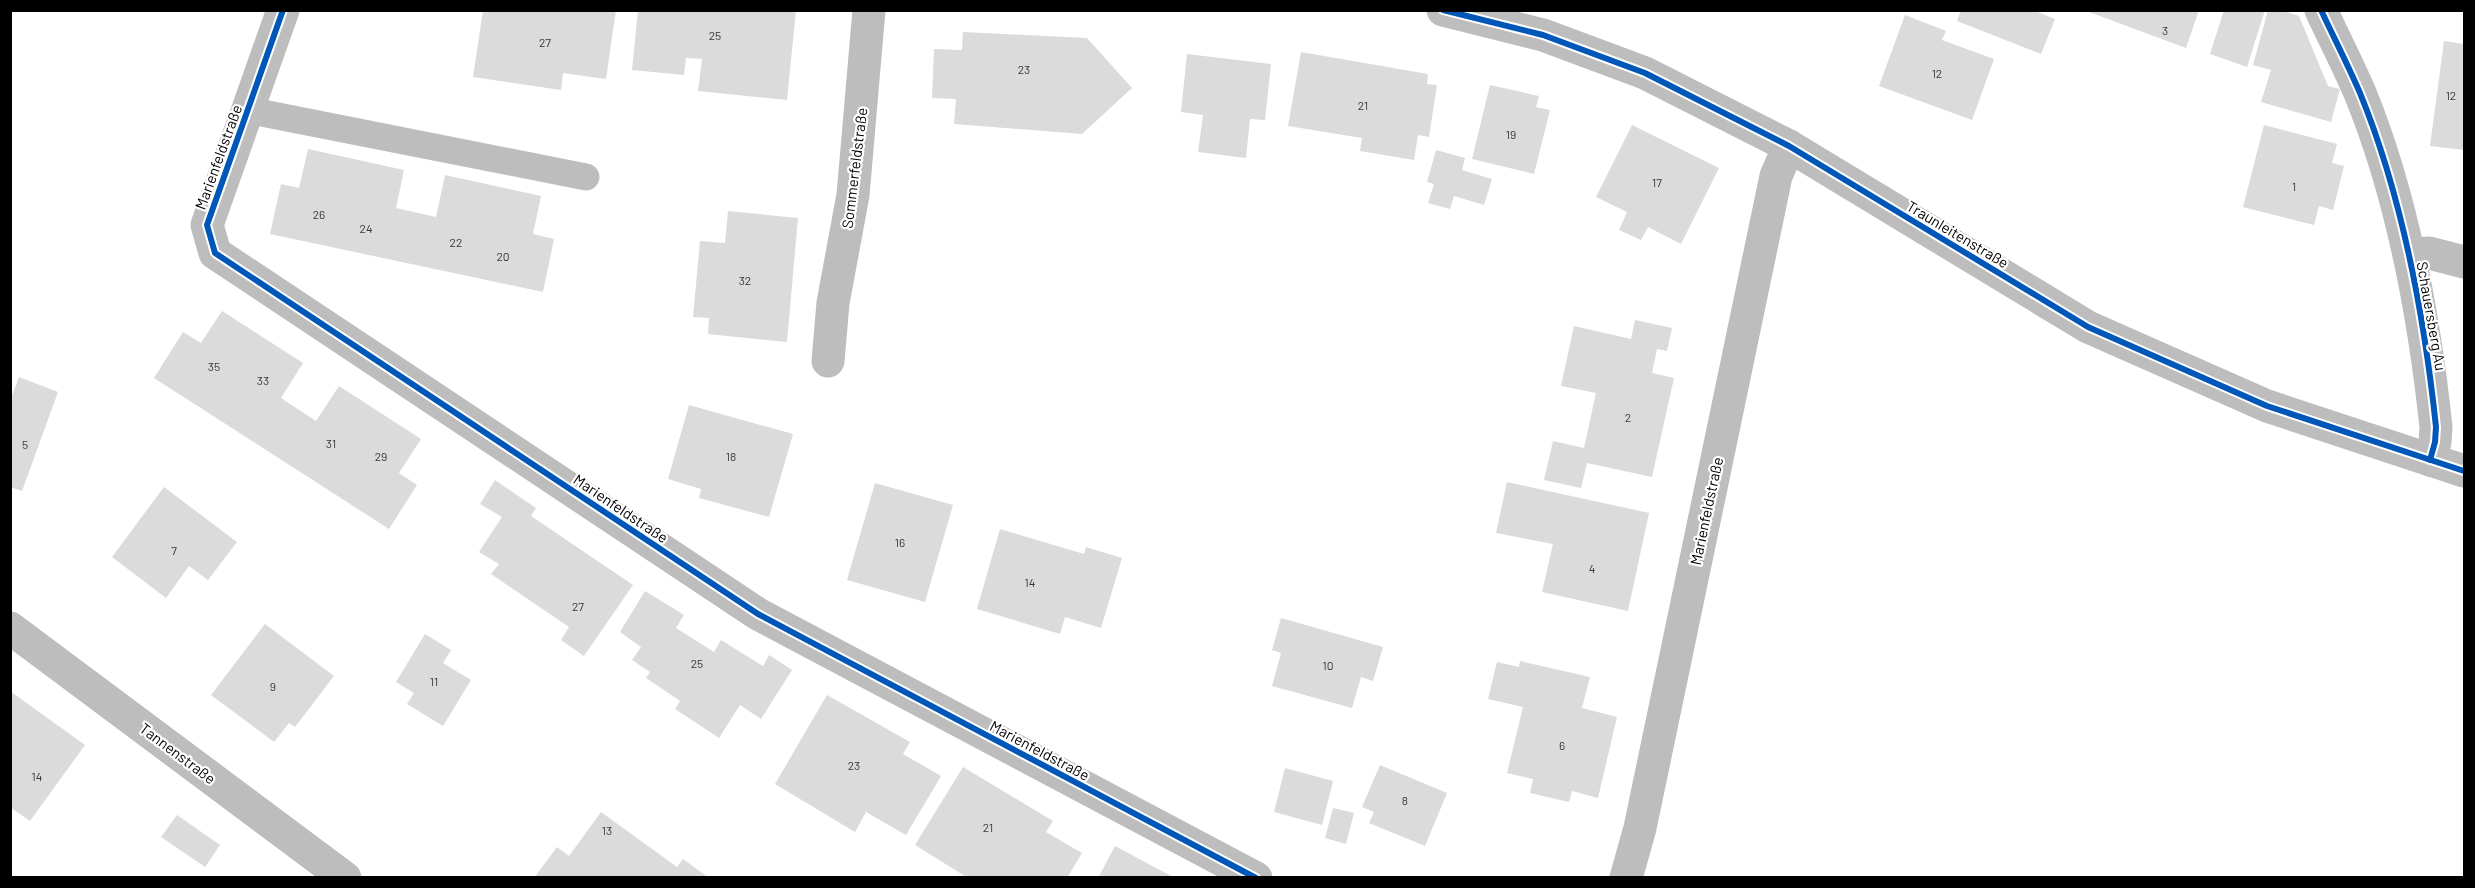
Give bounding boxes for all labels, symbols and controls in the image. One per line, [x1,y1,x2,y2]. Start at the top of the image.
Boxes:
house number: 3 [2162,23,2168,37]
house number: 25 [709,28,721,42]
house number: 27 [539,35,551,49]
house number: 23 [1018,62,1030,76]
house number: 12 [1932,66,1942,80]
house number: 12 [2446,88,2456,102]
house number: 21 [1358,98,1368,112]
street label: Marienfeldstraße [191,102,245,212]
street label: Sommerfeldstraße [838,107,870,229]
house number: 19 [1506,127,1516,141]
house number: 17 [1652,175,1662,189]
house number: 1 [2292,179,2296,193]
street label: Traunleitenstraße [1904,197,2012,271]
house number: 26 [313,207,325,221]
house number: 24 [359,221,373,235]
house number: 22 [450,235,462,249]
house number: 20 [496,249,510,263]
street label: Schauersberg Au [2414,260,2450,372]
house number: 32 [739,273,751,287]
house number: 35 [208,359,220,373]
house number: 33 [257,373,269,387]
house number: 2 [1625,410,1631,424]
house number: 31 [326,436,336,450]
house number: 5 [22,437,28,451]
house number: 29 [375,449,387,463]
house number: 18 [726,449,736,463]
street label: Marienfeldstraße [1686,455,1726,567]
street label: Marienfeldstraße [570,470,672,546]
house number: 16 [895,535,905,549]
house number: 7 [171,543,177,557]
house number: 4 [1589,561,1595,575]
house number: 14 [1025,575,1035,589]
house number: 27 [572,599,584,613]
house number: 25 [691,656,703,670]
house number: 10 [1323,658,1333,672]
house number: 11 [430,674,438,688]
house number: 9 [270,679,276,693]
street label: Marienfeldstraße [987,716,1093,784]
street label: Tannenstraße [137,719,219,787]
house number: 6 [1559,738,1565,752]
house number: 23 [848,758,860,772]
house number: 14 [32,769,42,783]
house number: 8 [1402,793,1408,807]
house number: 21 [983,820,993,834]
house number: 13 [602,823,612,837]

